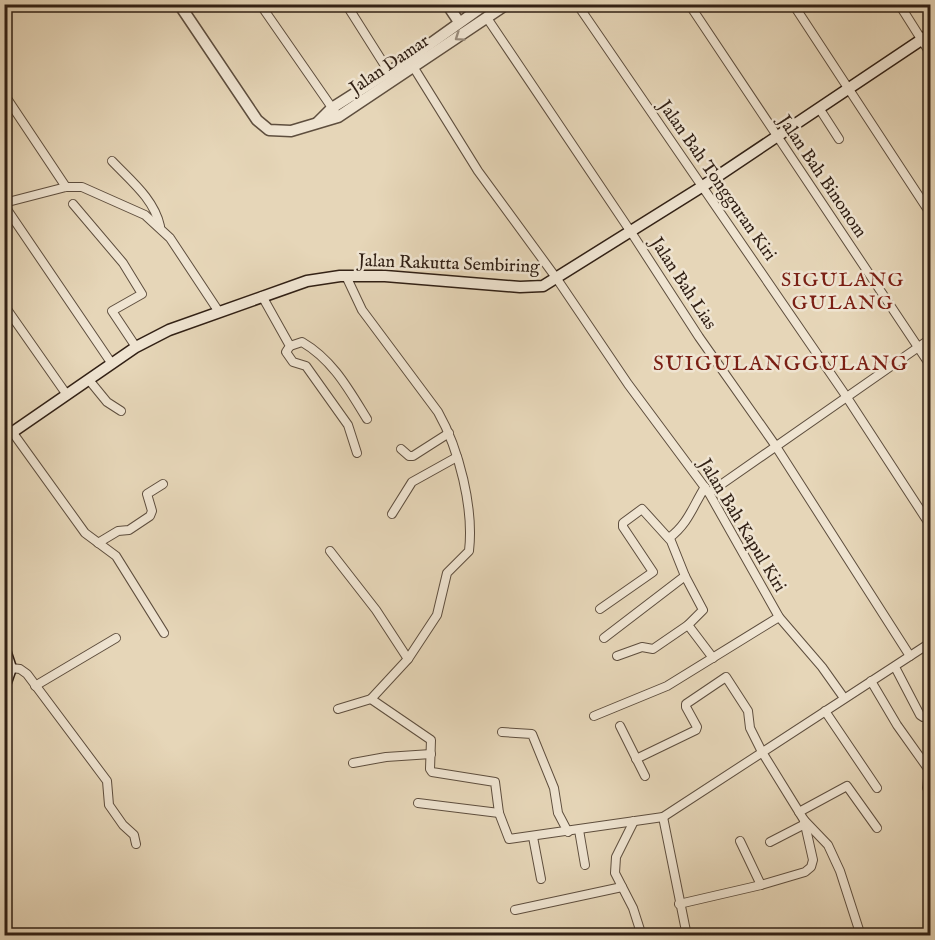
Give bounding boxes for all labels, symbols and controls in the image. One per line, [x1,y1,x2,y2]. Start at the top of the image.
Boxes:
street label: Jalan Damar [344,30,434,101]
one-way arrow [455,30,466,41]
street label: Jalan Bah Tongguran Kiri [651,94,781,266]
street label: Jalan Bah Binonom [771,109,871,243]
street label: Jalan Bah Lias [643,232,721,334]
street label: Jalan Rakutta Sembiring [356,250,540,279]
district label: SIGULANG GULANG [781,268,905,316]
district label: SUIGULANGGULANG [653,351,909,378]
street label: Jalan Bah Kapul Kiri [692,453,791,597]

